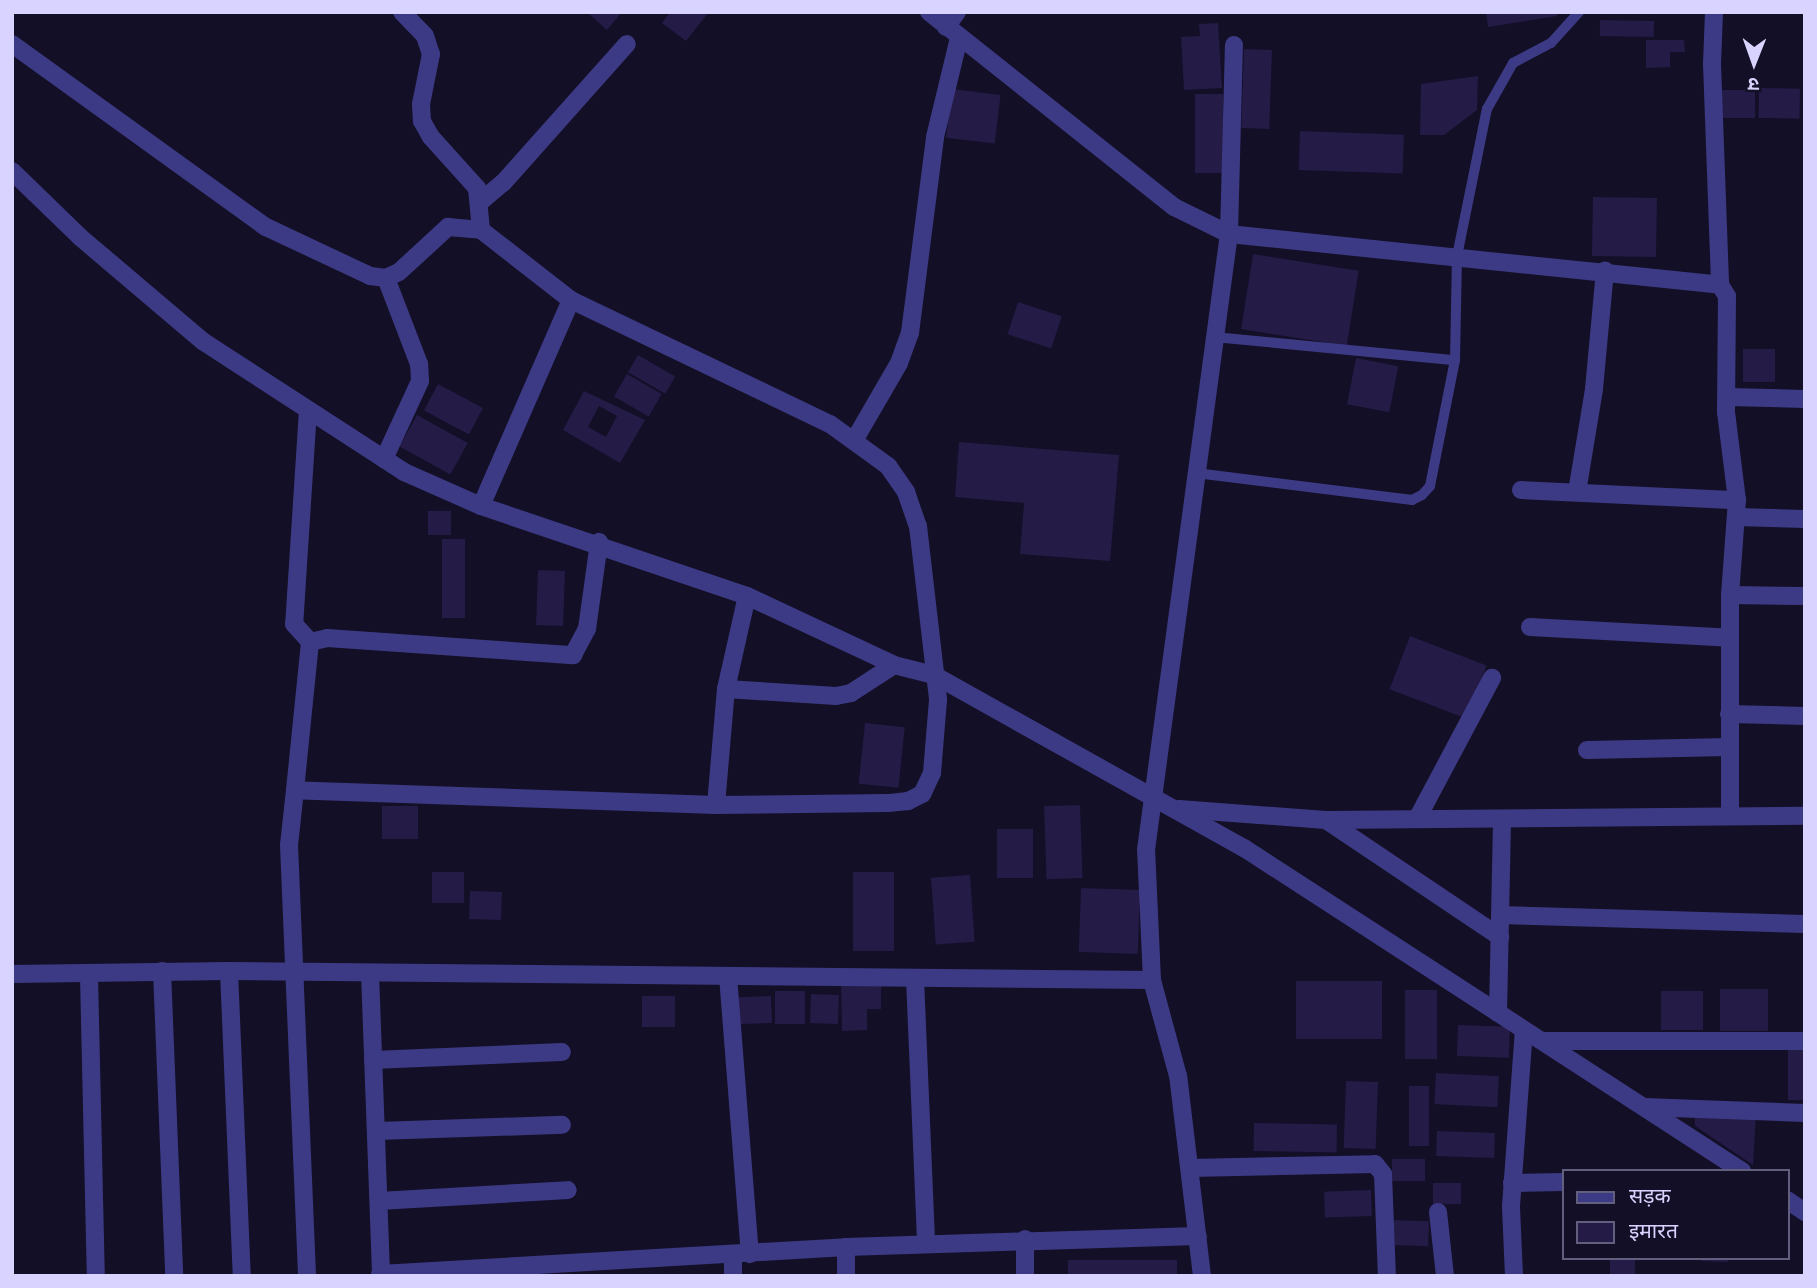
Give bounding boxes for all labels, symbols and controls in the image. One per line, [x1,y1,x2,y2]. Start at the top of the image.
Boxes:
north arrow [1719,28,1789,98]
text: उ [1748,73,1759,96]
legend [1562,1169,1789,1260]
text: सड़क [1629,1183,1671,1208]
text: इमारत [1629,1218,1678,1243]

